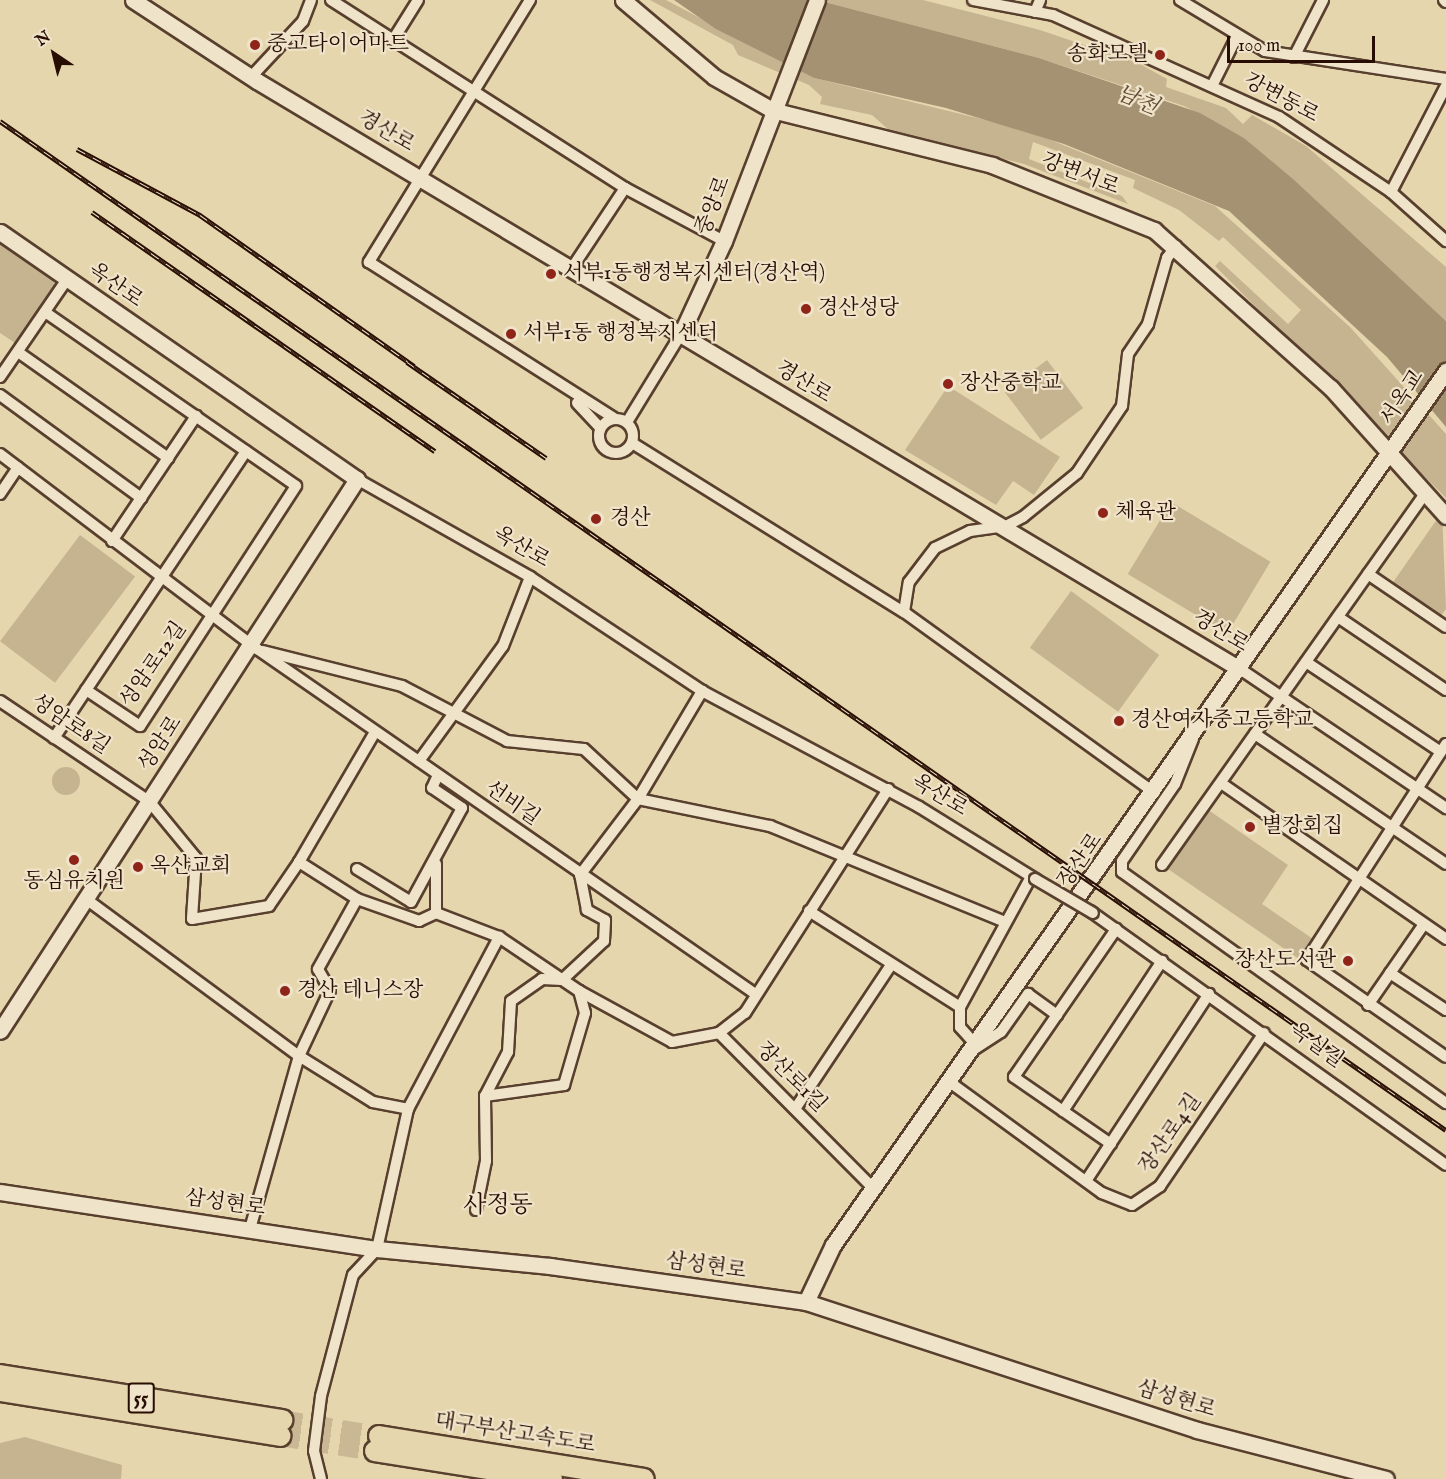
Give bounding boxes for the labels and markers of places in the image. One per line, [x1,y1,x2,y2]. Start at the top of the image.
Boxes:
place label: 중고타이어마트 [267,32,409,58]
marker: 중고타이어마트 [248,38,262,52]
place label: 송화모텔 [1067,42,1148,68]
marker: 송화모텔 [1153,48,1167,62]
place label: 서부1동행정복지센터(경산역) [563,261,825,287]
marker: 서부1동행정복지센터(경산역) [544,267,558,281]
place label: 경산성당 [818,296,899,322]
marker: 경산성당 [799,302,813,316]
place label: 서부1동 행정복지센터 [523,321,718,347]
marker: 서부1동 행정복지센터 [504,327,518,341]
place label: 장산중학교 [960,371,1061,397]
marker: 장산중학교 [941,377,955,391]
place label: 체육관 [1115,500,1176,526]
place label: 경산 [610,506,651,532]
marker: 체육관 [1096,506,1110,520]
marker: 경산 [587,510,605,528]
place label: 경산여자중고등학교 [1131,708,1314,734]
marker: 경산여자중고등학교 [1112,714,1126,728]
place label: 별장회집 [1262,814,1343,840]
marker: 별장회집 [1243,820,1257,834]
marker: 동심유치원 [67,853,81,867]
place label: 옥산교회 [150,854,231,880]
marker: 옥산교회 [131,860,145,874]
place label: 동심유치원 [23,869,125,895]
place label: 장산도서관 [1235,948,1336,974]
marker: 장산도서관 [1341,954,1355,968]
place label: 경산 테니스장 [297,978,423,1004]
marker: 경산 테니스장 [278,984,292,998]

